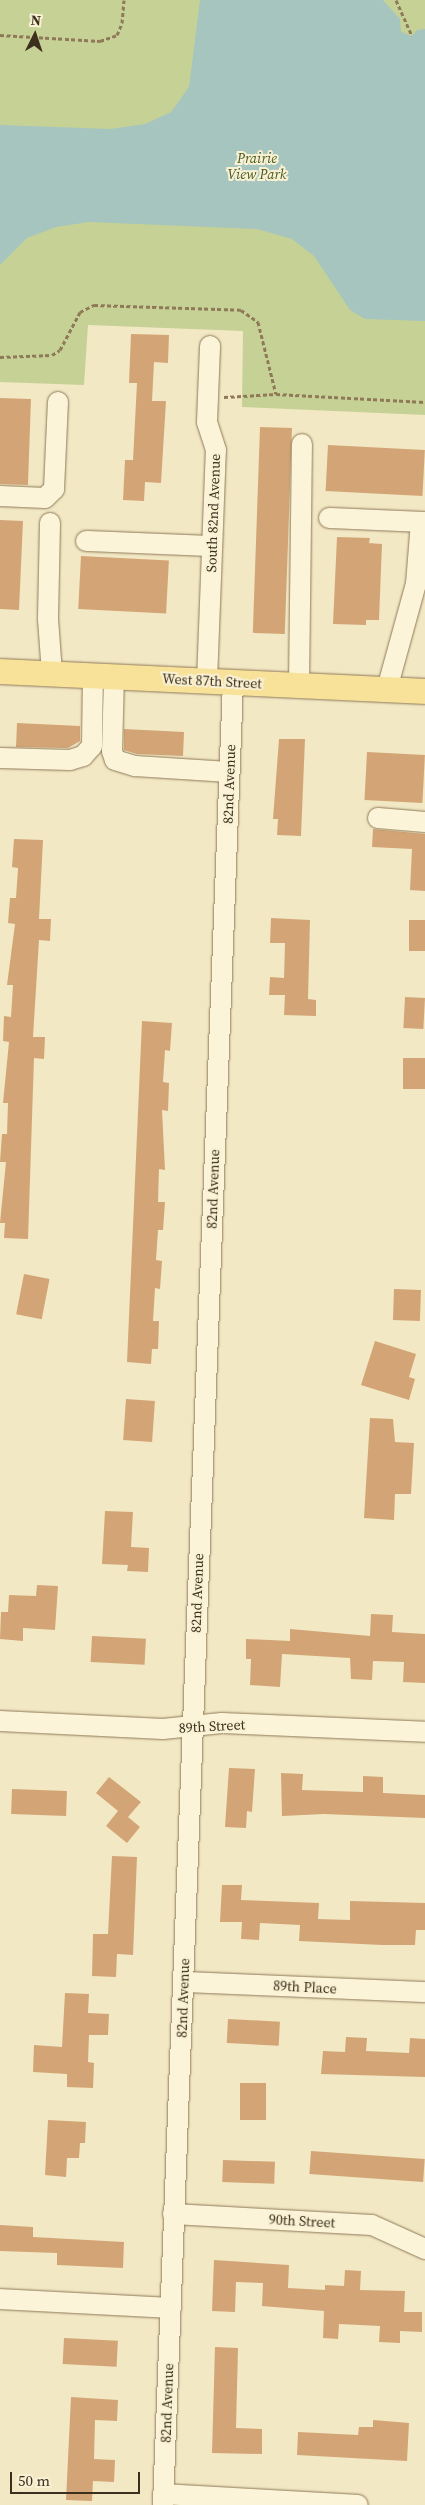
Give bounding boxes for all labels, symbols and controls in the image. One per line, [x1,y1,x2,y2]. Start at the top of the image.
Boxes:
north arrow [10,10,60,60]
text: N [30,10,42,30]
park label: Prairie View Park [228,150,286,182]
street label: South 82nd Avenue [203,453,223,573]
street label: West 87th Street [162,670,262,692]
street label: 82nd Avenue [219,744,239,824]
street label: 82nd Avenue [203,1149,223,1229]
street label: 82nd Avenue [187,1553,207,1633]
street label: 89th Street [178,1716,246,1736]
street label: 82nd Avenue [173,1958,193,2038]
street label: 89th Place [273,1977,337,1997]
street label: 90th Street [268,2211,336,2231]
street label: 82nd Avenue [157,2363,177,2443]
scale bar [12,2462,142,2494]
text: 50 m [18,2470,50,2491]

